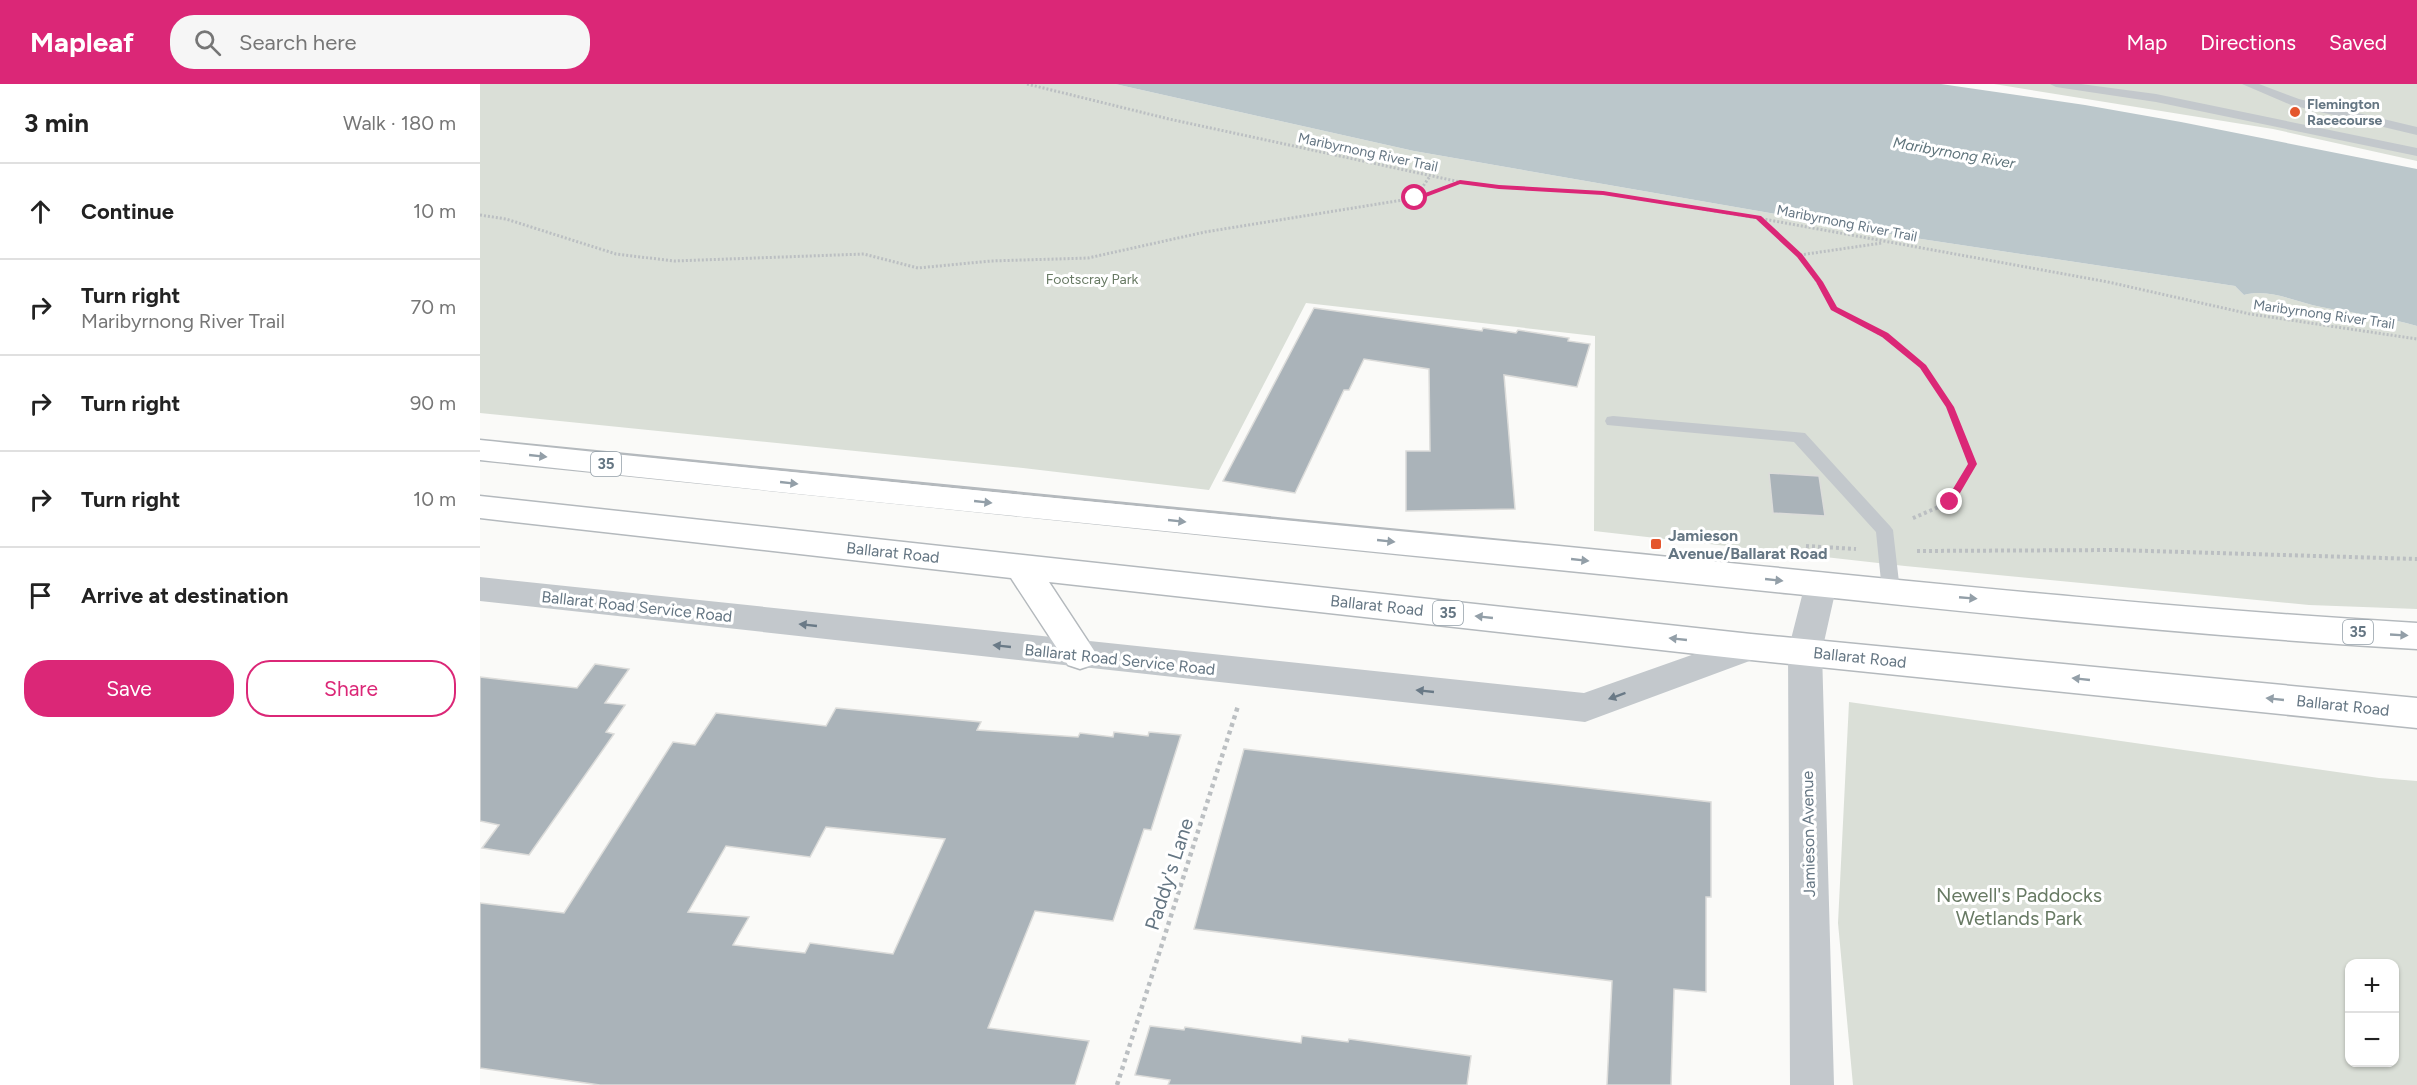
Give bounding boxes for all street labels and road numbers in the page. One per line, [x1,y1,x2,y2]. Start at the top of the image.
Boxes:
street label: Maribyrnong River Trail [1296,129,1439,176]
street label: Maribyrnong River Trail [1775,202,1919,245]
street label: Maribyrnong River Trail [2252,296,2396,333]
road number: 35 [591,452,621,476]
street label: Ballarat Road [845,538,940,567]
street label: Ballarat Road Service Road [541,587,733,626]
street label: Ballarat Road [1329,591,1424,620]
road number: 35 [1433,601,1463,625]
road number: 35 [2343,620,2373,644]
street label: Ballarat Road Service Road [1024,640,1216,679]
street label: Ballarat Road [1812,643,1907,672]
street label: Ballarat Road [2295,691,2390,720]
street label: Jamieson Avenue [1798,770,1819,897]
street label: Paddy's Lane [1140,815,1198,933]

